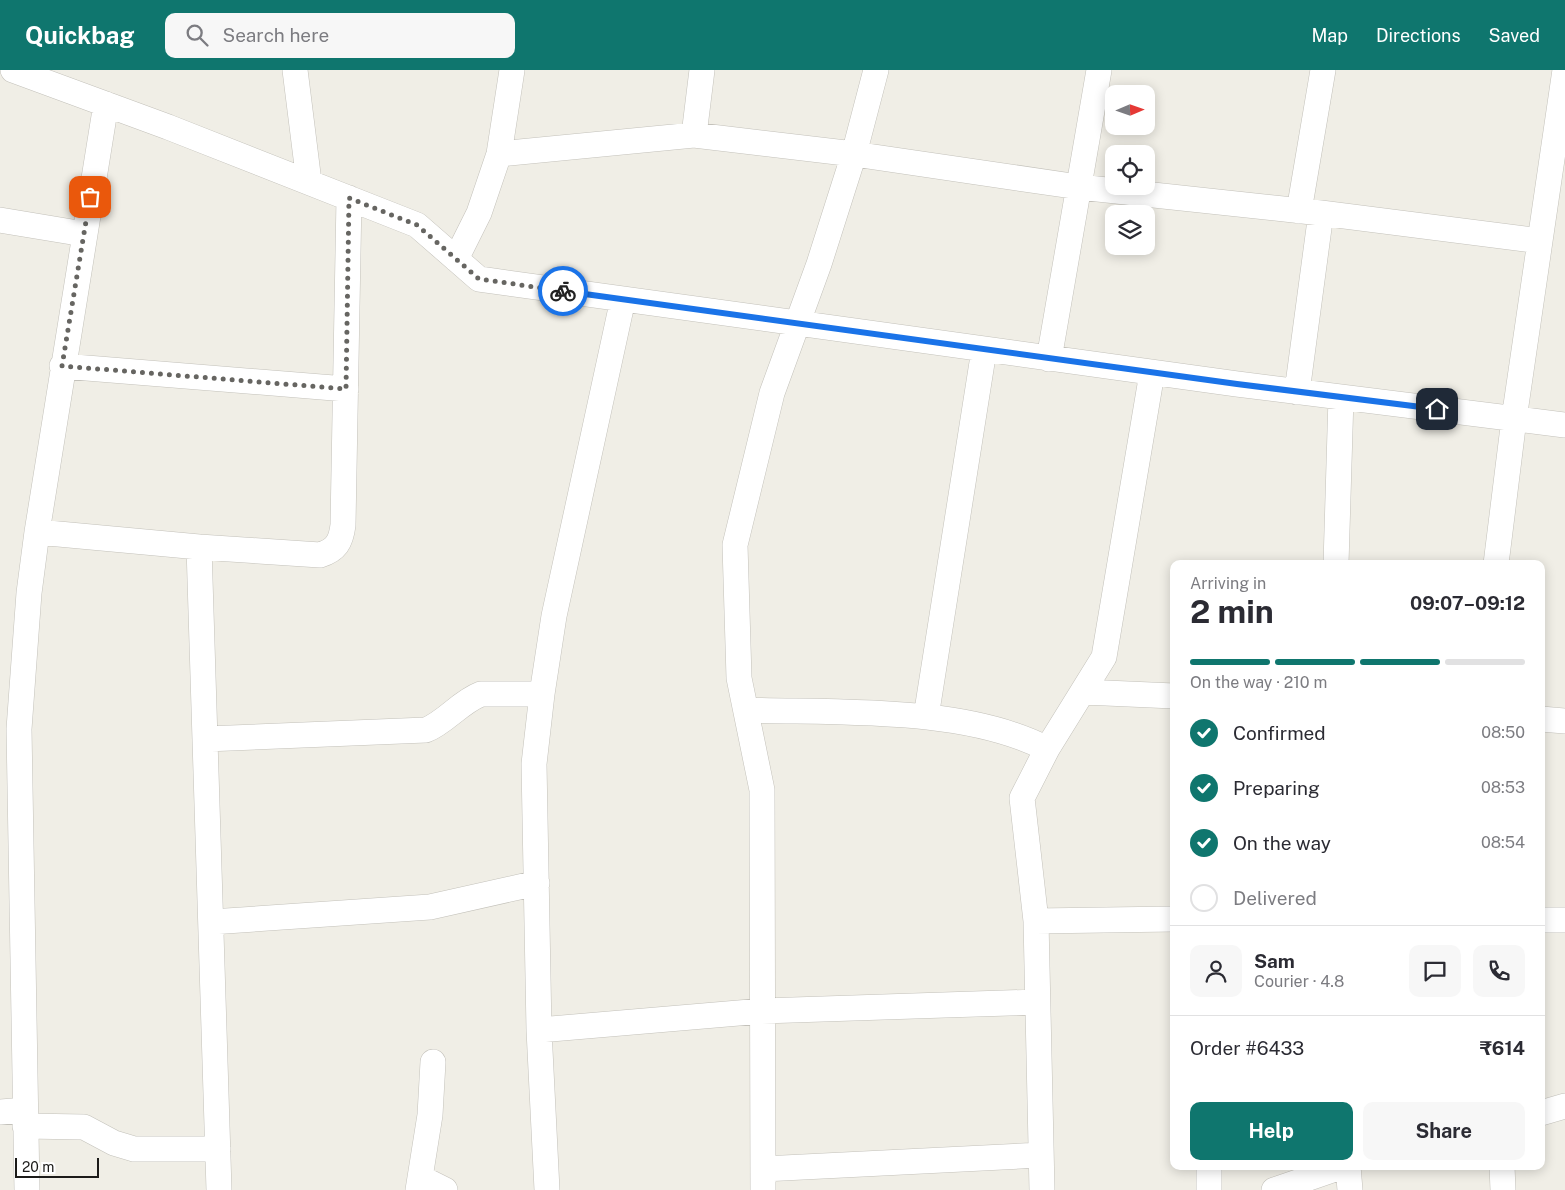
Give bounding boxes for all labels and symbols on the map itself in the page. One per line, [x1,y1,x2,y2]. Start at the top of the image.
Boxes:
north arrow [1105,85,1155,135]
pin [69,176,111,218]
courier [538,266,588,316]
pin [1416,388,1458,430]
scale bar [15,1155,99,1178]

